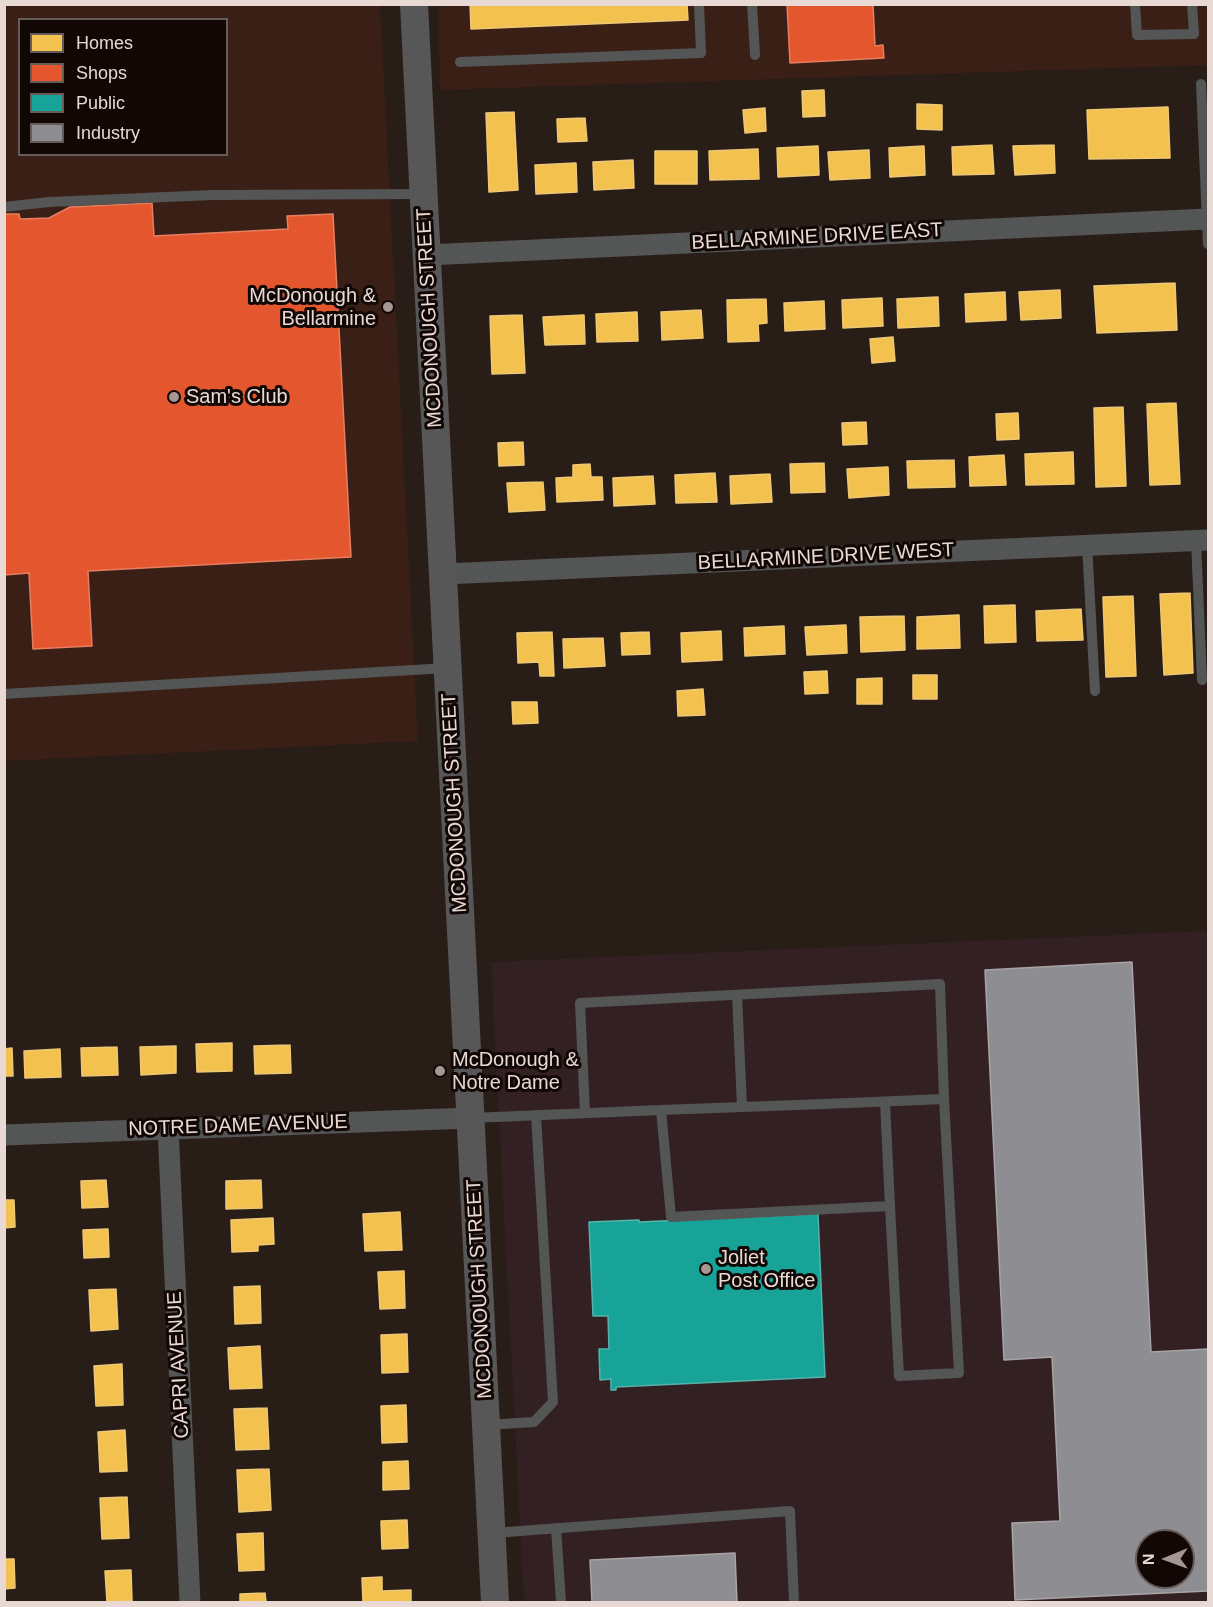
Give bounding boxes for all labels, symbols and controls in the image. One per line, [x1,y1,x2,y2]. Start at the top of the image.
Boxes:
legend [18,18,228,156]
text: Homes [76,33,133,53]
text: Shops [76,63,127,83]
text: Public [76,93,125,113]
text: Industry [76,123,140,143]
street label: MCDONOUGH STREET [412,208,448,428]
street label: BELLARMINE DRIVE EAST [691,218,943,256]
place label: McDonough & Bellarmine [249,284,376,331]
marker: McDonough & Bellarmine [381,300,395,314]
place label: Sam's Club [186,385,288,409]
marker: Sam's Club [167,390,181,404]
street label: BELLARMINE DRIVE WEST [697,538,955,576]
street label: MCDONOUGH STREET [437,693,473,913]
place label: McDonough & Notre Dame [452,1048,579,1095]
marker: McDonough & Notre Dame [433,1064,447,1078]
street label: NOTRE DAME AVENUE [128,1110,348,1142]
street label: MCDONOUGH STREET [462,1179,498,1399]
place label: Joliet Post Office [718,1246,815,1293]
marker: Joliet Post Office [699,1262,713,1276]
street label: CAPRI AVENUE [163,1291,195,1439]
north arrow [1135,1529,1195,1589]
text: N [1140,1553,1157,1565]

